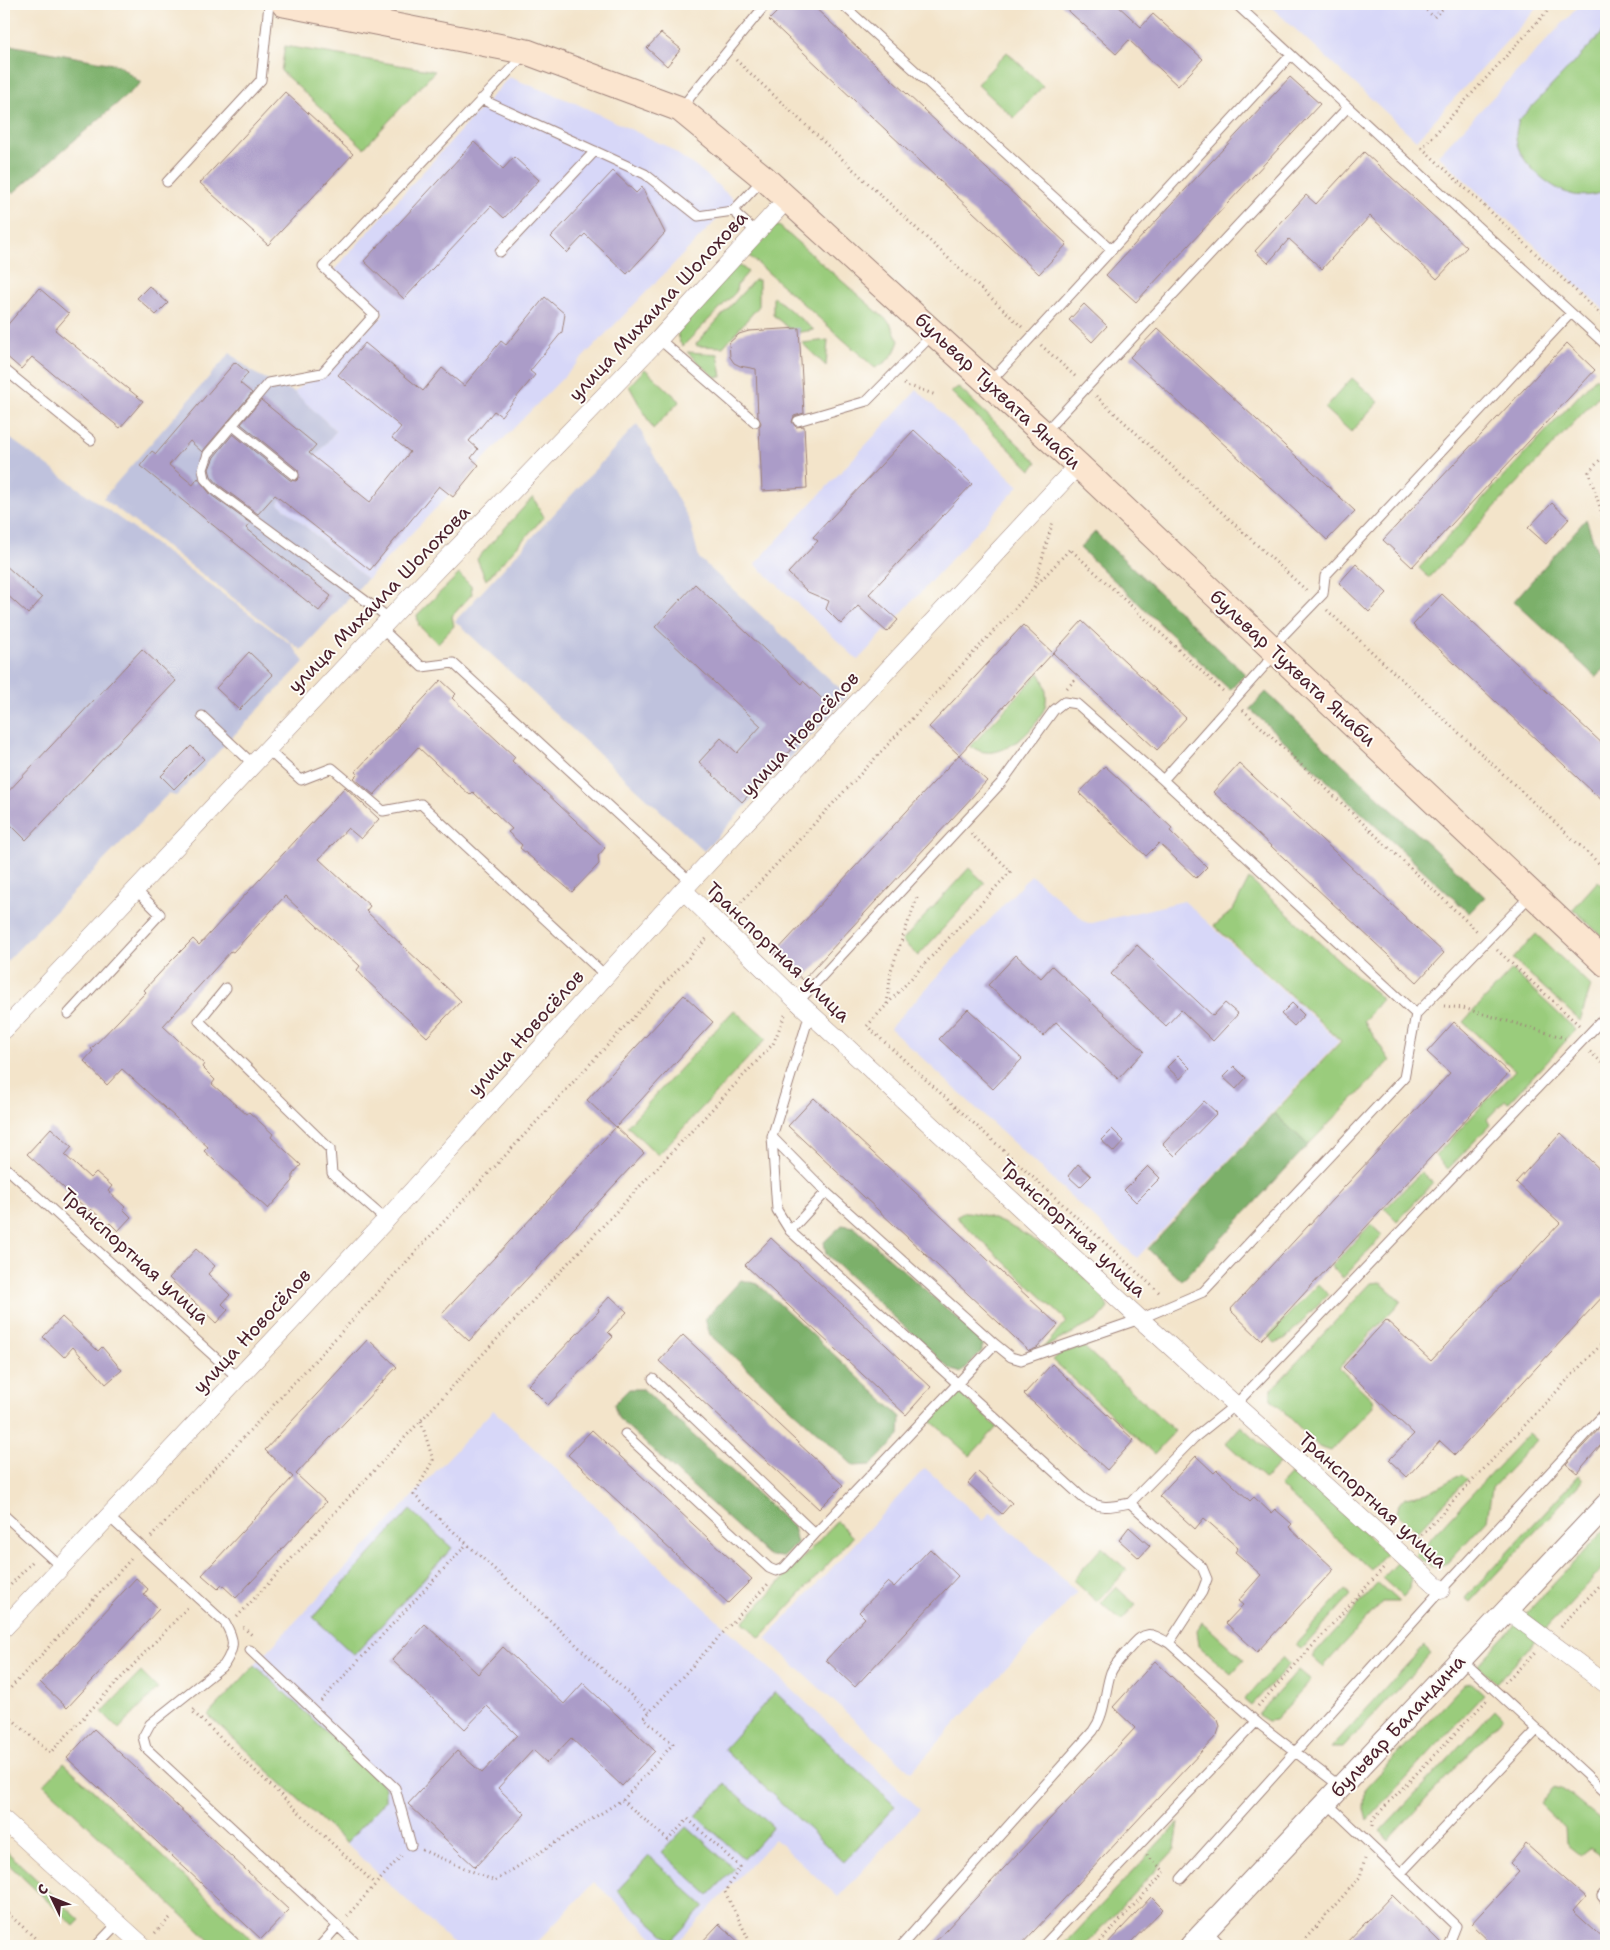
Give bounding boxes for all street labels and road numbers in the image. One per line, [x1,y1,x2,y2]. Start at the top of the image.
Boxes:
street label: улица Михаила Шолохова [563,205,753,407]
street label: бульвар Тухвата Янаби [909,307,1087,475]
street label: улица Михаила Шолохова [283,500,476,698]
street label: бульвар Тухвата Янаби [1204,584,1382,752]
street label: улица Новосёлов [735,666,865,802]
street label: Транспортная улица [700,876,856,1028]
street label: улица Новосёлов [462,964,590,1102]
street label: Транспортная улица [994,1153,1152,1303]
street label: Транспортная улица [55,1183,215,1330]
street label: улица Новосёлов [187,1263,317,1399]
street label: Транспортная улица [1293,1427,1453,1574]
street label: бульвар Баландина [1325,1649,1471,1803]

